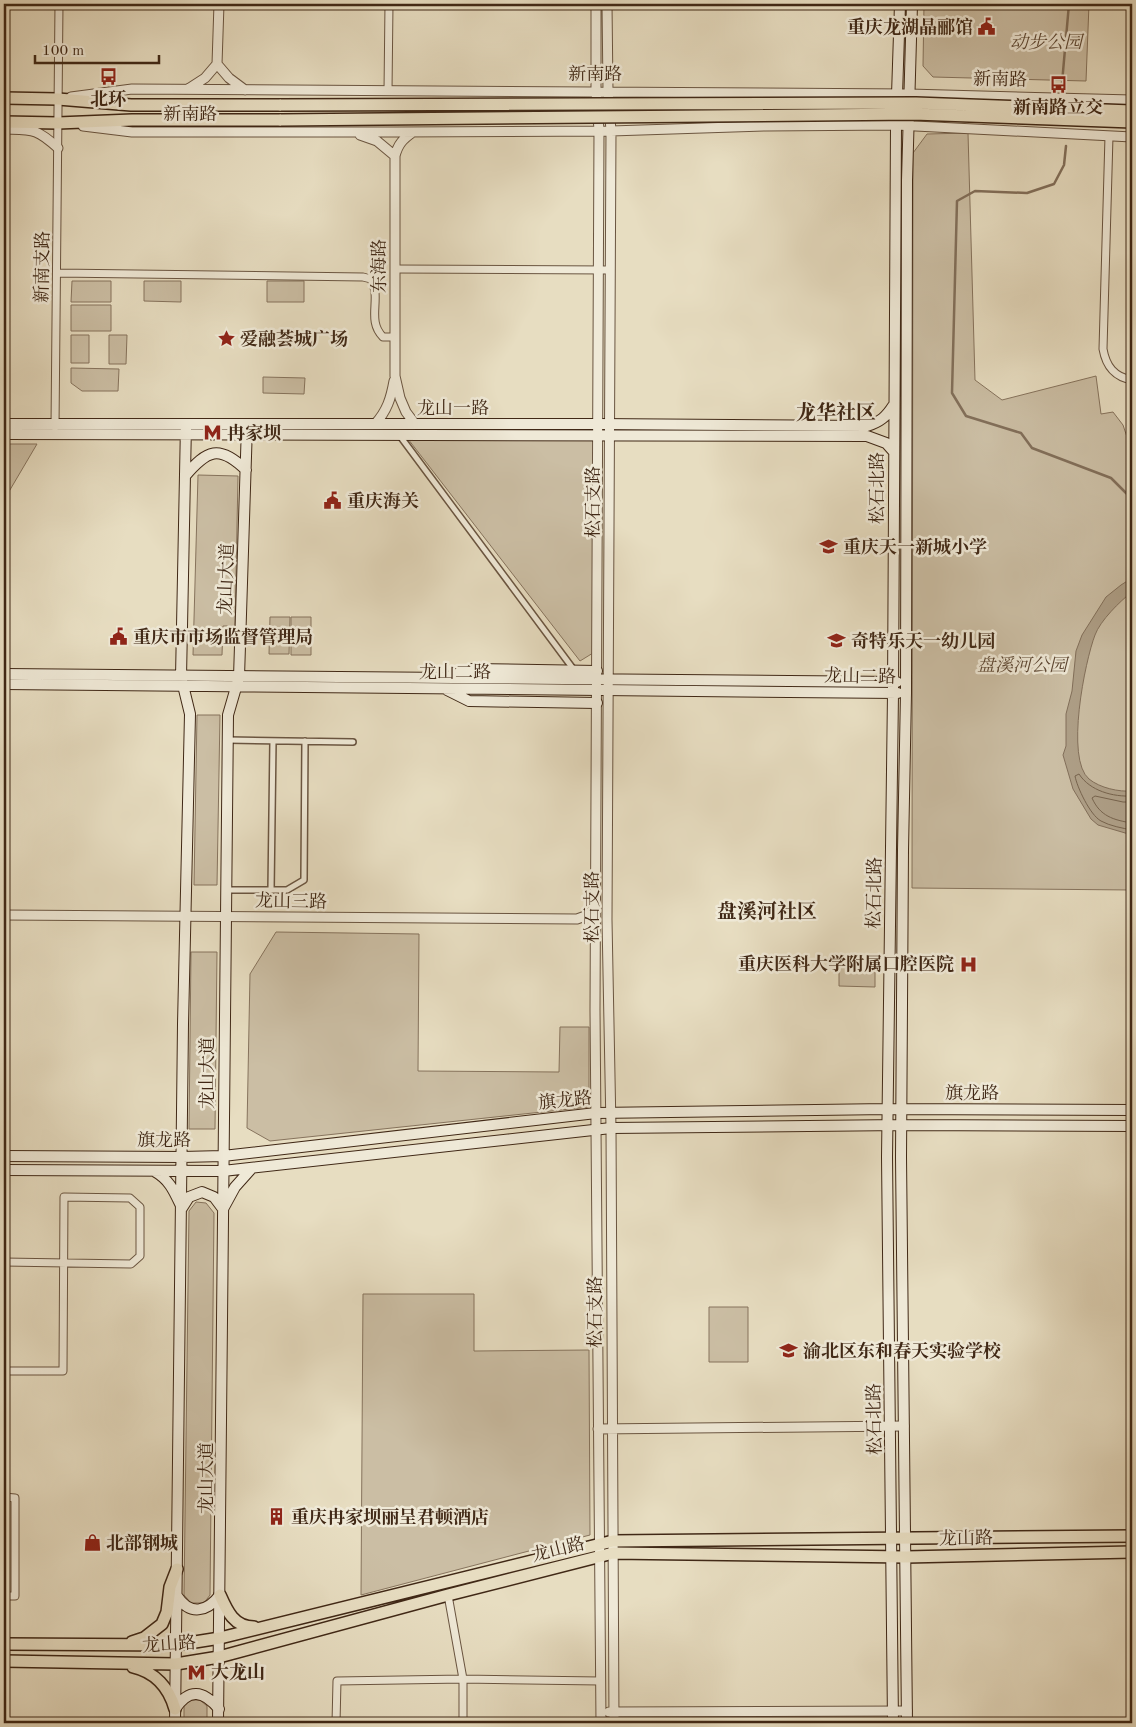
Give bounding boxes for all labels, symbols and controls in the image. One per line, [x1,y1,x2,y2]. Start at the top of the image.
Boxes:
place label: 重庆龙湖晶郦馆 [847,17,973,37]
public building icon: 重庆龙湖晶郦馆 [977,17,997,37]
scale bar [35,32,159,64]
park label: 动步公园 [1010,32,1085,52]
text: 100 m [42,44,84,59]
street label: 新南路 [568,64,622,84]
bus stop icon: 北环 [98,66,118,86]
street label: 新南路 [973,69,1027,89]
bus stop icon: 新南路立交 [1048,74,1068,94]
place label: 北环 [90,89,126,109]
place label: 新南路立交 [1013,97,1103,117]
street label: 新南路 [163,104,217,124]
street label: 新南支路 [31,231,53,303]
street label: 东海路 [369,239,389,293]
place icon: 爱融荟城广场 [216,329,236,349]
place label: 爱融荟城广场 [240,329,348,349]
street label: 龙山一路 [417,398,489,418]
district label: 龙华社区 [796,402,876,424]
metro station icon: 冉家坝 [203,423,223,443]
place label: 冉家坝 [227,423,281,443]
street label: 松石北路 [867,452,887,524]
street label: 松石支路 [583,466,603,538]
public building icon: 重庆海关 [323,491,343,511]
place label: 重庆海关 [347,491,419,511]
school or university icon: 重庆天一新城小学 [819,537,839,557]
place label: 重庆天一新城小学 [843,537,987,557]
street label: 龙山大道 [215,543,237,615]
public building icon: 重庆市市场监督管理局 [109,627,129,647]
place label: 重庆市市场监督管理局 [133,627,313,647]
school or university icon: 奇特乐天一幼儿园 [827,631,847,651]
place label: 奇特乐天一幼儿园 [851,631,995,651]
park label: 盘溪河公园 [977,655,1070,675]
street label: 龙山二路 [419,662,491,682]
street label: 龙山二路 [824,665,896,687]
street label: 松石北路 [863,857,885,929]
street label: 松石支路 [582,871,602,943]
street label: 龙山三路 [255,890,327,912]
district label: 盘溪河社区 [717,900,817,923]
place label: 重庆医科大学附属口腔医院 [738,954,954,974]
hospital icon: 重庆医科大学附属口腔医院 [958,954,978,974]
street label: 龙山大道 [197,1037,217,1109]
street label: 旗龙路 [945,1083,999,1103]
street label: 旗龙路 [537,1087,593,1113]
street label: 旗龙路 [137,1130,191,1150]
street label: 松石支路 [585,1276,605,1348]
school or university icon: 渝北区东和春天实验学校 [779,1341,799,1361]
place label: 渝北区东和春天实验学校 [803,1341,1001,1361]
street label: 松石北路 [863,1383,885,1455]
street label: 龙山大道 [196,1442,216,1514]
building icon: 重庆冉家坝丽呈君顿酒店 [267,1507,287,1527]
place label: 重庆冉家坝丽呈君顿酒店 [291,1507,489,1527]
street label: 龙山路 [939,1528,993,1548]
shop icon: 北部钢城 [82,1533,102,1553]
place label: 北部钢城 [106,1533,178,1553]
street label: 龙山路 [529,1533,587,1565]
street label: 龙山路 [141,1632,197,1656]
metro station icon: 大龙山 [187,1662,207,1682]
place label: 大龙山 [211,1662,265,1682]

